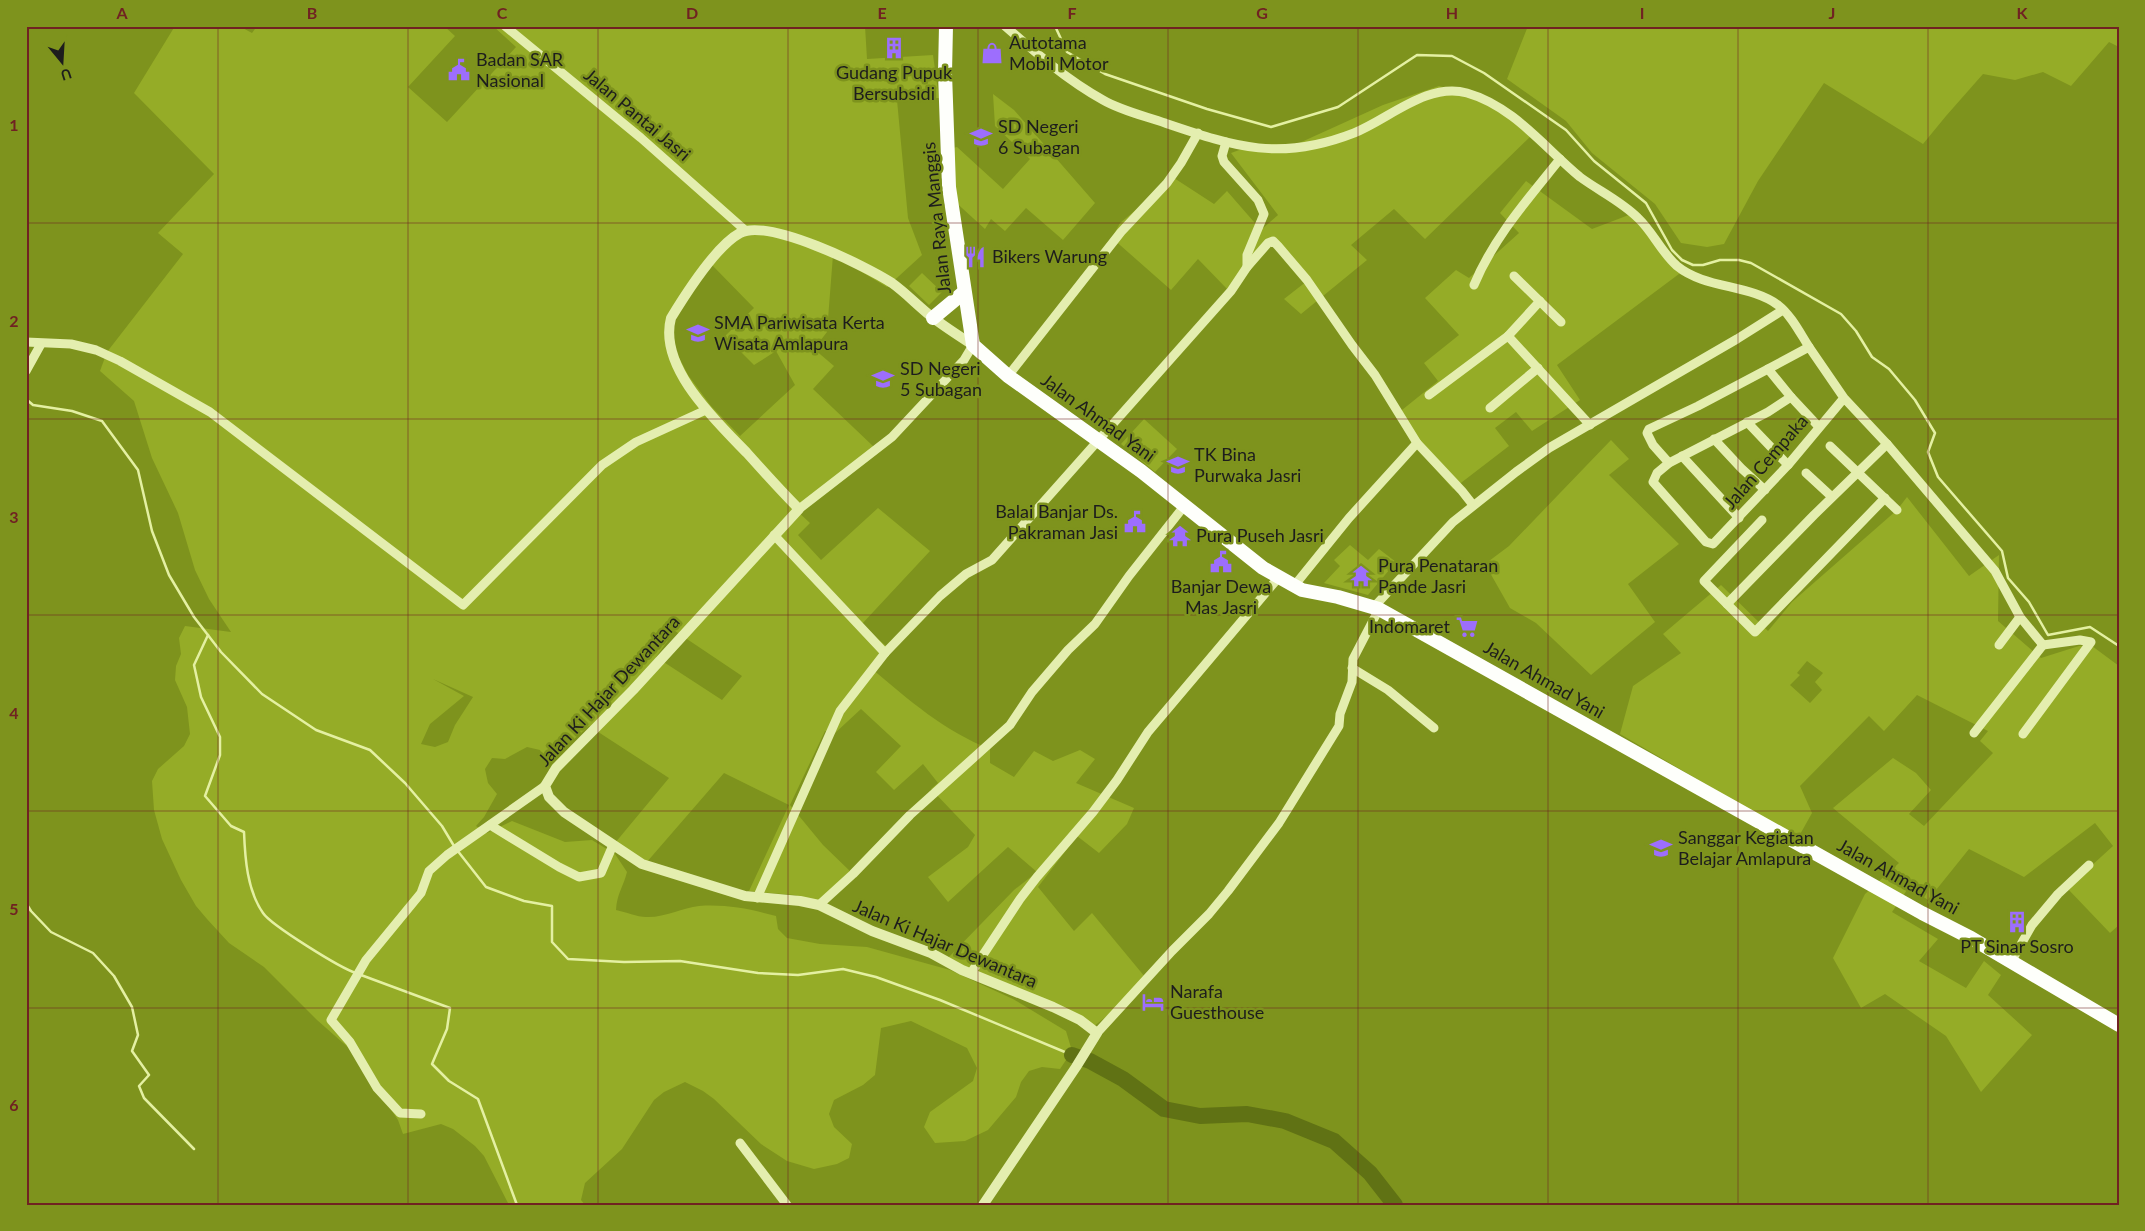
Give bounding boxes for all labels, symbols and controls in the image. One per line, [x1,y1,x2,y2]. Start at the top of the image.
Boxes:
text: A [115,3,128,22]
text: B [307,3,317,22]
text: C [497,3,508,22]
text: D [686,3,698,22]
text: E [877,3,887,22]
text: F [1067,3,1077,22]
text: G [1256,3,1268,22]
text: H [1446,3,1458,22]
text: I [1640,3,1644,22]
text: J [1829,3,1835,22]
text: K [2017,3,2029,22]
place label: Autotama Mobil Motor [1009,31,1109,74]
building icon: Gudang Pupuk Bersubsidi [881,35,907,61]
north arrow [38,38,88,88]
shop icon: Autotama Mobil Motor [979,40,1005,66]
place label: Badan SAR Nasional [476,48,564,91]
public building icon: Badan SAR Nasional [446,57,472,83]
place label: Gudang Pupuk Bersubsidi [836,61,953,104]
street label: Jalan Pantai Jasri [580,63,695,165]
text: U [59,65,74,85]
text: 1 [9,115,19,134]
place label: SD Negeri 6 Subagan [998,115,1080,158]
school or university icon: SD Negeri 6 Subagan [968,124,994,150]
street label: Jalan Raya Manggis [917,141,955,295]
restaurant icon: Bikers Warung [962,244,988,270]
place label: Bikers Warung [992,245,1107,267]
text: 2 [9,311,19,330]
place label: SMA Pariwisata Kerta Wisata Amlapura [714,311,885,354]
school or university icon: SMA Pariwisata Kerta Wisata Amlapura [685,320,711,346]
place label: SD Negeri 5 Subagan [900,357,982,400]
school or university icon: SD Negeri 5 Subagan [870,366,896,392]
street label: Jalan Ahmad Yani [1037,368,1160,466]
street label: Jalan Cempaka [1718,410,1812,513]
place label: TK Bina Purwaka Jasri [1194,443,1301,486]
school or university icon: TK Bina Purwaka Jasri [1165,452,1191,478]
place label: Balai Banjar Ds. Pakraman Jasi [995,500,1118,543]
text: 3 [9,507,19,526]
public building icon: Balai Banjar Ds. Pakraman Jasi [1122,509,1148,535]
temple icon: Pura Puseh Jasri [1167,523,1193,549]
place label: Pura Puseh Jasri [1196,524,1324,546]
public building icon: Banjar Dewa Mas Jasri [1208,549,1234,575]
place label: Pura Penataran Pande Jasri [1378,554,1498,597]
temple icon: Pura Penataran Pande Jasri [1348,563,1374,589]
place label: Banjar Dewa Mas Jasri [1171,575,1271,618]
street label: Jalan Ki Hajar Dewantara [533,610,684,770]
supermarket icon: Indomaret [1454,614,1480,640]
place label: Indomaret [1369,615,1451,637]
street label: Jalan Ahmad Yani [1480,636,1609,723]
text: 4 [9,703,19,722]
place label: Sanggar Kegiatan Belajar Amlapura [1678,826,1814,869]
street label: Jalan Ahmad Yani [1834,834,1963,919]
school or university icon: Sanggar Kegiatan Belajar Amlapura [1648,835,1674,861]
street label: Jalan Ki Hajar Dewantara [850,894,1041,992]
text: 5 [9,899,19,918]
building icon: PT Sinar Sosro [2004,909,2030,935]
place label: PT Sinar Sosro [1960,935,2074,957]
place label: Narafa Guesthouse [1170,980,1264,1023]
hotel icon: Narafa Guesthouse [1140,989,1166,1015]
text: 6 [9,1095,19,1114]

